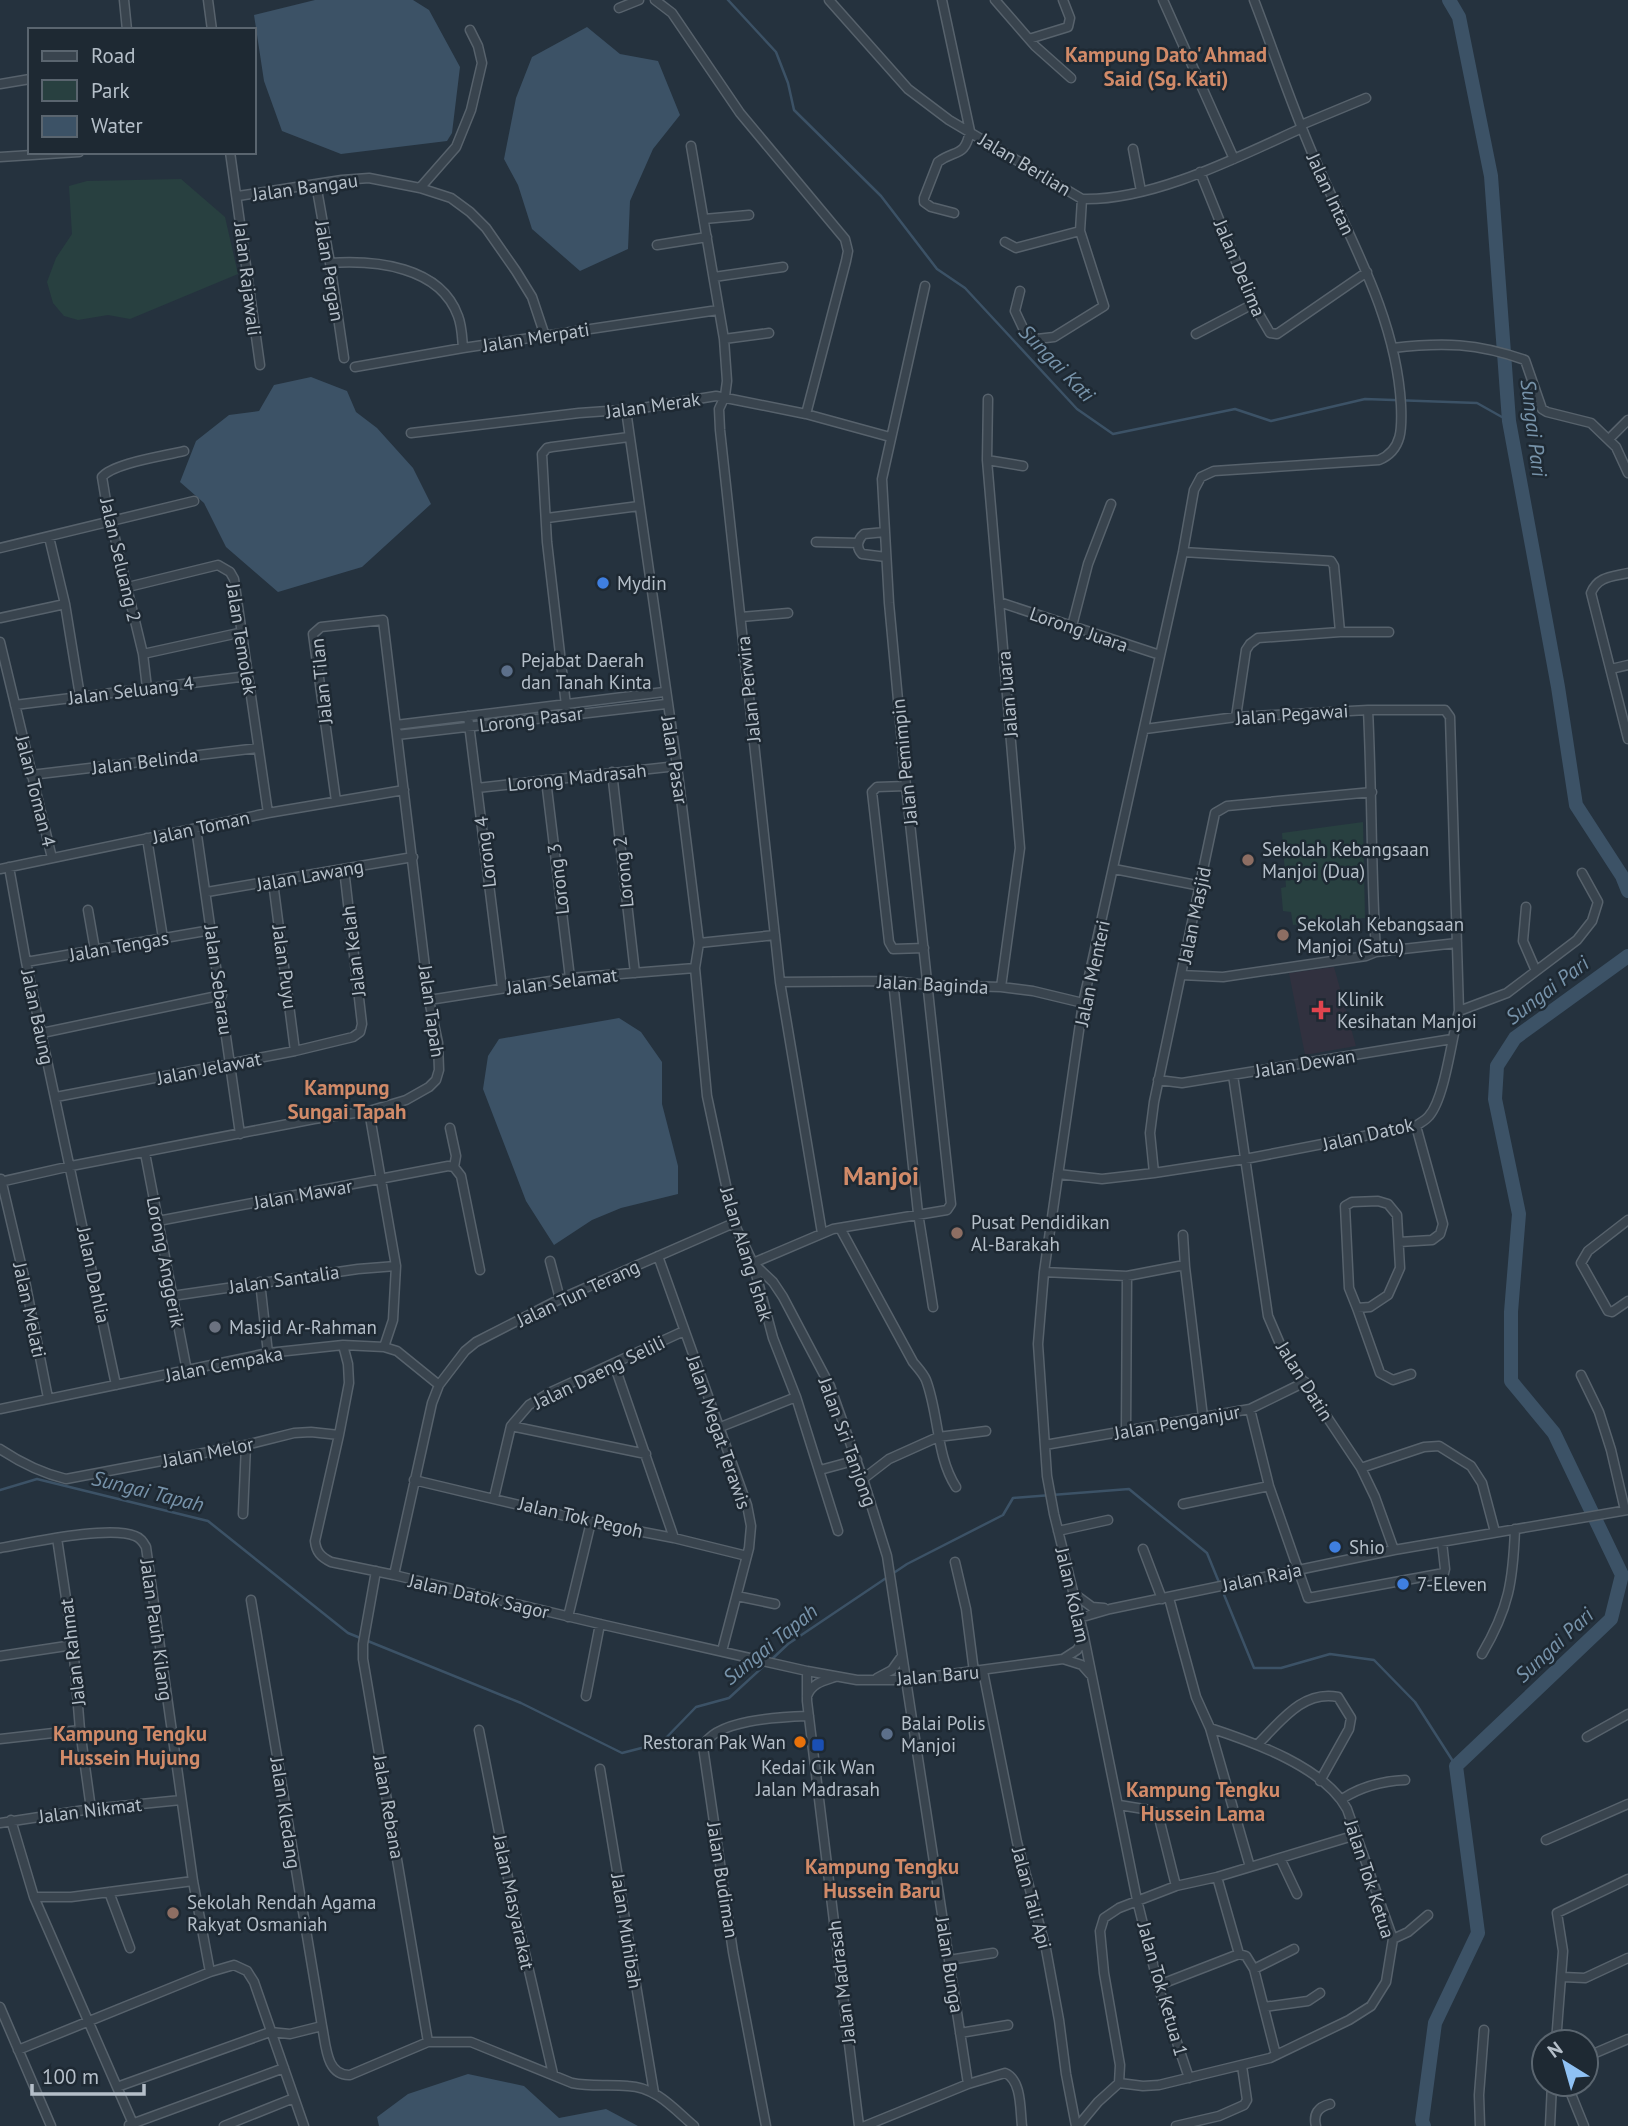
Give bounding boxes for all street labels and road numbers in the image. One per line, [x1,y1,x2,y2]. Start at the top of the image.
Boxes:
street label: Jalan Berlian [974,127,1075,201]
street label: Jalan Intan [1301,148,1360,239]
street label: Jalan Bangau [250,168,359,206]
street label: Jalan Delima [1208,215,1271,320]
street label: Jalan Pergan [310,218,350,323]
street label: Jalan Rajawali [229,220,267,337]
street label: Jalan Merpati [480,317,591,357]
street label: Jalan Merak [603,387,702,424]
street label: Jalan Seluang 2 [95,495,147,624]
street label: Jalan Temolek [221,581,263,696]
street label: Lorong Juara [1027,601,1131,657]
street label: Jalan Perwira [731,635,766,744]
street label: Jalan Tilan [305,637,338,726]
street label: Jalan Juara [991,650,1023,739]
street label: Jalan Seluang 4 [66,670,195,710]
street label: Jalan Pemimpin [885,698,923,827]
street label: Jalan Pegawai [1234,698,1349,730]
street label: Lorong Pasar [478,701,585,737]
street label: Jalan Pasar [656,713,694,806]
street label: Jalan Toman 4 [10,732,61,849]
street label: Jalan Belinda [90,743,199,780]
street label: Lorong Madrasah [506,758,648,796]
street label: Jalan Toman [149,805,252,849]
street label: Lorong 4 [469,815,501,889]
street label: Lorong 2 [607,835,639,909]
street label: Lorong 3 [542,842,574,916]
street label: Jalan Lawang [254,854,365,896]
street label: Jalan Masjid [1172,864,1216,967]
street label: Jalan Kelah [336,904,371,999]
street label: Jalan Menteri [1069,918,1115,1029]
street label: Jalan Sebarau [199,922,239,1037]
street label: Jalan Puyu [267,922,303,1011]
street label: Jalan Tengas [66,925,171,967]
street label: Jalan Tapah [414,962,450,1059]
street label: Jalan Selamat [504,962,619,1000]
street label: Jalan Baung [16,966,60,1067]
street label: Jalan Baginda [876,969,989,999]
street label: Jalan Dewan [1252,1043,1357,1083]
street label: Jalan Jelawat [154,1046,264,1090]
street label: Jalan Datok [1319,1112,1416,1156]
street label: Jalan Mawar [251,1173,355,1215]
street label: Jalan Alang Ishak [715,1183,779,1324]
street label: Lorong Anggerik [142,1195,190,1329]
street label: Jalan Dahlia [72,1224,116,1325]
street label: Jalan Tun Terang [512,1254,643,1332]
street label: Jalan Melati [8,1259,52,1360]
street label: Jalan Santalia [226,1259,341,1299]
street label: Jalan Daeng Selili [528,1330,669,1415]
street label: Jalan Datin [1271,1336,1339,1425]
street label: Jalan Cempaka [162,1341,285,1387]
street label: Jalan Megat Terawis [681,1351,757,1512]
street label: Jalan Sri Tanjong [813,1373,882,1510]
street label: Jalan Penganjur [1111,1399,1242,1445]
street label: Jalan Melor [159,1431,256,1473]
street label: Jalan Tok Pegoh [516,1491,646,1543]
street label: Jalan Kolam [1050,1544,1096,1645]
street label: Jalan Pauh Kilang [135,1557,179,1702]
street label: Jalan Raja [1219,1557,1304,1597]
street label: Jalan Datok Sagor [405,1568,552,1624]
street label: Jalan Rahmat [53,1597,91,1708]
street label: Jalan Baru [895,1659,980,1691]
street label: Jalan Rebana [368,1752,410,1861]
street label: Jalan Kledang [265,1755,307,1870]
street label: Jalan Nikmat [36,1792,143,1828]
street label: Jalan Tok Ketua [1339,1816,1400,1941]
street label: Jalan Budiman [702,1819,744,1940]
street label: Jalan Masyarakat [488,1832,540,1972]
street label: Jalan Tali Api [1007,1844,1057,1952]
street label: Jalan Muhibah [606,1871,648,1990]
street label: Jalan Bunga [930,1914,969,2015]
street label: Jalan Tok Ketua 1 [1132,1918,1194,2059]
street label: Jalan Madrasah [822,1919,861,2046]

